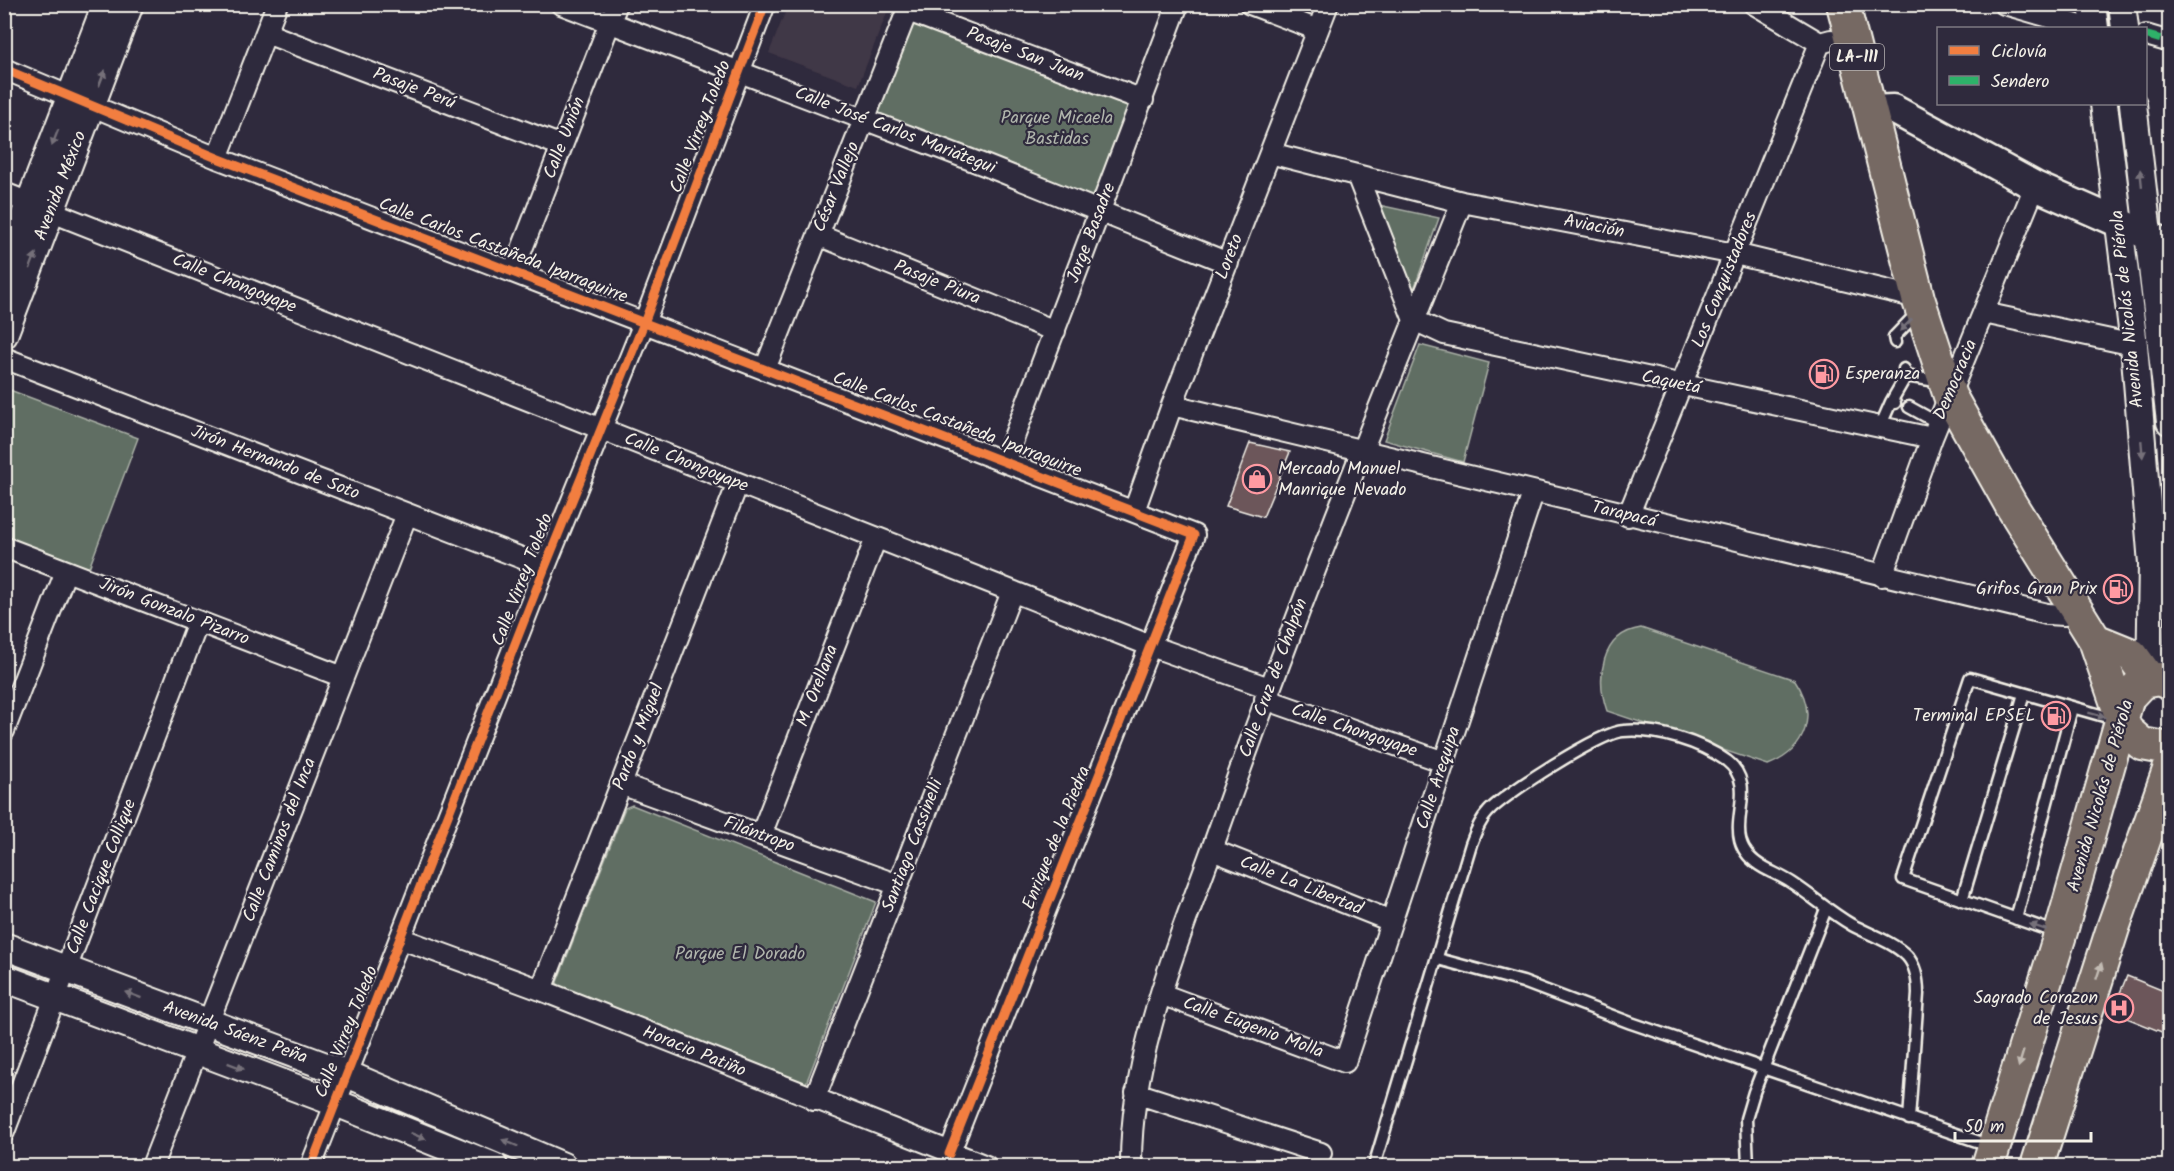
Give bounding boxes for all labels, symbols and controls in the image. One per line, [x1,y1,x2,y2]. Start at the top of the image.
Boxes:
street label: Pasaje San Juan [962,19,1088,91]
legend [1937,27,2147,105]
text: Ciclovía [1991,38,2047,67]
road number: LA-111 [1830,44,1884,70]
street label: Calle Virrey Toledo [662,56,740,198]
street label: Pasaje Perú [368,60,460,118]
text: Sendero [1991,68,2049,97]
one-way arrow [98,69,107,87]
street label: Calle José Carlos Mariátegui [790,79,1000,183]
street label: Calle Unión [536,93,594,183]
park label: Parque Micaela Bastidas [1001,104,1113,154]
street label: Avenida México [27,127,95,245]
one-way arrow [49,129,59,147]
street label: César Vallejo [806,137,868,237]
one-way arrow [2136,169,2146,188]
street label: Jorge Basadre [1060,179,1124,287]
street label: Calle Carlos Castañeda Iparraguirre [374,190,632,312]
street label: Aviación [1561,207,1627,247]
street label: Los Conquistadores [1684,207,1766,353]
street label: Avenida Nicolás de Piérola [2103,209,2153,409]
street label: Loreto [1208,230,1252,284]
street label: Calle Chongoyape [167,246,301,322]
one-way arrow [29,251,39,269]
street label: Pasaje Piura [889,252,985,314]
one-way arrow [1899,317,1913,331]
street label: Democracia [1926,335,1986,425]
fuel station icon: Esperanza [1808,358,1840,390]
place label: Esperanza [1845,360,1920,389]
street label: Caquetá [1639,363,1705,404]
street label: Calle Carlos Castañeda Iparraguirre [828,364,1086,486]
street label: Jirón Hernando de Soto [186,417,364,509]
street label: Calle Chongoyape [619,425,753,501]
one-way arrow [2137,439,2147,458]
place label: Mercado Manuel Manrique Nevado [1278,455,1406,505]
shop icon: Mercado Manuel Manrique Nevado [1241,463,1273,495]
street label: Tarapacá [1589,493,1661,537]
street label: Calle Virrey Toledo [484,509,562,651]
street label: Jirón Gonzalo Pizarro [95,570,253,654]
fuel station icon: Grifos Gran Prix [2102,573,2134,605]
place label: Grifos Gran Prix [1976,575,2097,604]
street label: Calle Cruz de Chalpón [1232,594,1316,762]
street label: M. Orellana [789,641,847,731]
street label: Pardo y Miguel [605,679,673,795]
street label: Calle Chongoyape [1287,696,1421,766]
street label: Avenida Nicolás de Piérola [2060,696,2142,896]
fuel station icon: Terminal EPSEL [2040,700,2072,732]
place label: Terminal EPSEL [1913,702,2035,731]
one-way arrow [2089,711,2107,720]
street label: Calle Arequipa [1409,723,1469,833]
street label: Calle Caminos del Inca [235,754,325,926]
street label: Enrique de la Piedra [1015,762,1099,914]
street label: Santiago Cassinelli [874,774,952,917]
street label: Calle Cacique Collique [59,795,145,959]
street label: Filántropo [719,809,799,861]
street label: Calle La Libertad [1235,848,1368,924]
one-way arrow [2029,921,2047,931]
park label: Parque El Dorado [675,940,805,969]
street label: Calle Virrey Toledo [307,962,387,1102]
one-way arrow [2095,962,2105,980]
place label: Sagrado Corazon de Jesus [1974,984,2098,1034]
street label: Calle Eugenio Molla [1178,989,1328,1067]
one-way arrow [124,990,142,999]
hospital icon: Sagrado Corazon de Jesus [2103,992,2135,1024]
street label: Avenida Sáenz Peña [159,993,311,1073]
street label: Horacio Patiño [638,1018,750,1086]
one-way arrow [2016,1050,2026,1068]
one-way arrow [227,1061,245,1071]
scale bar [1955,1105,2092,1143]
text: 50 m [1964,1113,2004,1142]
one-way arrow [409,1132,427,1141]
one-way arrow [501,1139,518,1148]

